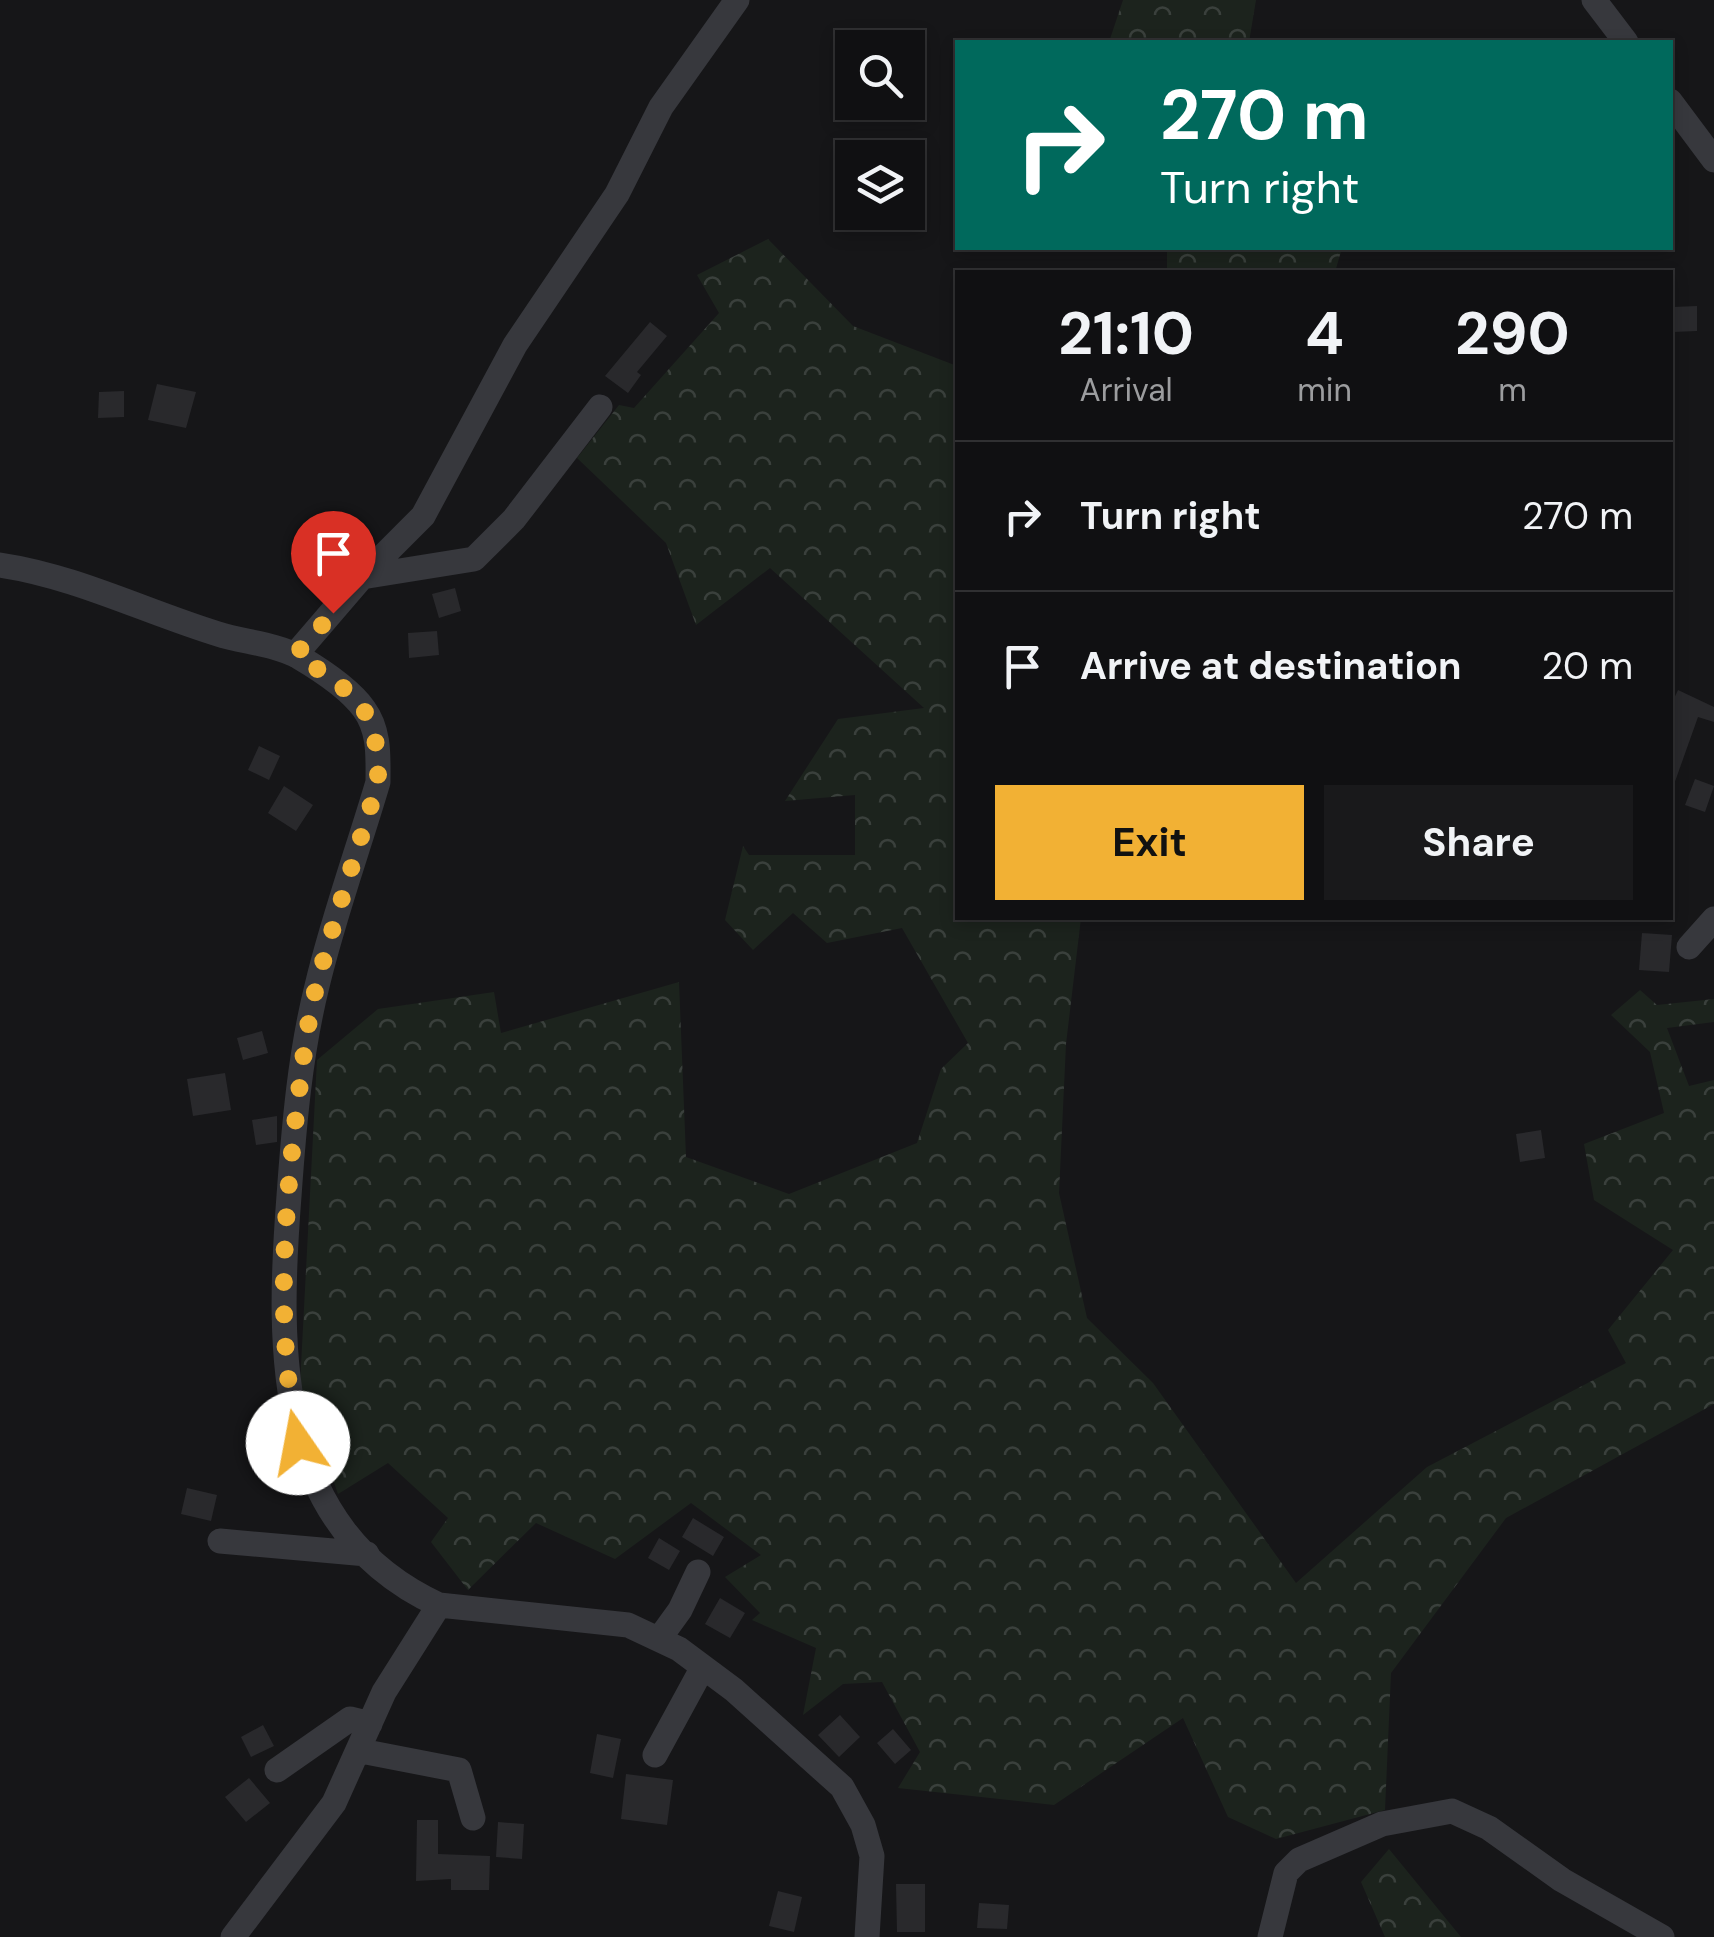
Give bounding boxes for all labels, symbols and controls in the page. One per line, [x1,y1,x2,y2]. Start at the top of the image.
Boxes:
map controls [835,30,925,230]
button: search [835,30,925,120]
text: 270 m [1160,70,1369,161]
icon: right [995,80,1125,210]
button: layers [835,140,925,230]
text: Turn right [1160,158,1359,217]
text: 21:10 [1058,294,1194,373]
text: 4 [1305,294,1344,373]
text: 290 [1455,294,1570,373]
text: Arrival [1080,369,1173,411]
text: min [1297,369,1352,411]
text: m [1498,369,1527,411]
icon: right [995,489,1050,544]
text: Turn right [1080,491,1261,541]
text: 270 m [1522,491,1633,541]
pin [291,511,376,614]
icon: arrive [306,526,361,581]
icon: arrive [995,639,1050,694]
text: Arrive at destination [1080,641,1462,691]
text: 20 m [1542,641,1633,691]
button: Exit [995,785,1304,900]
button: Share [1324,785,1633,900]
position arrow [246,1391,350,1495]

